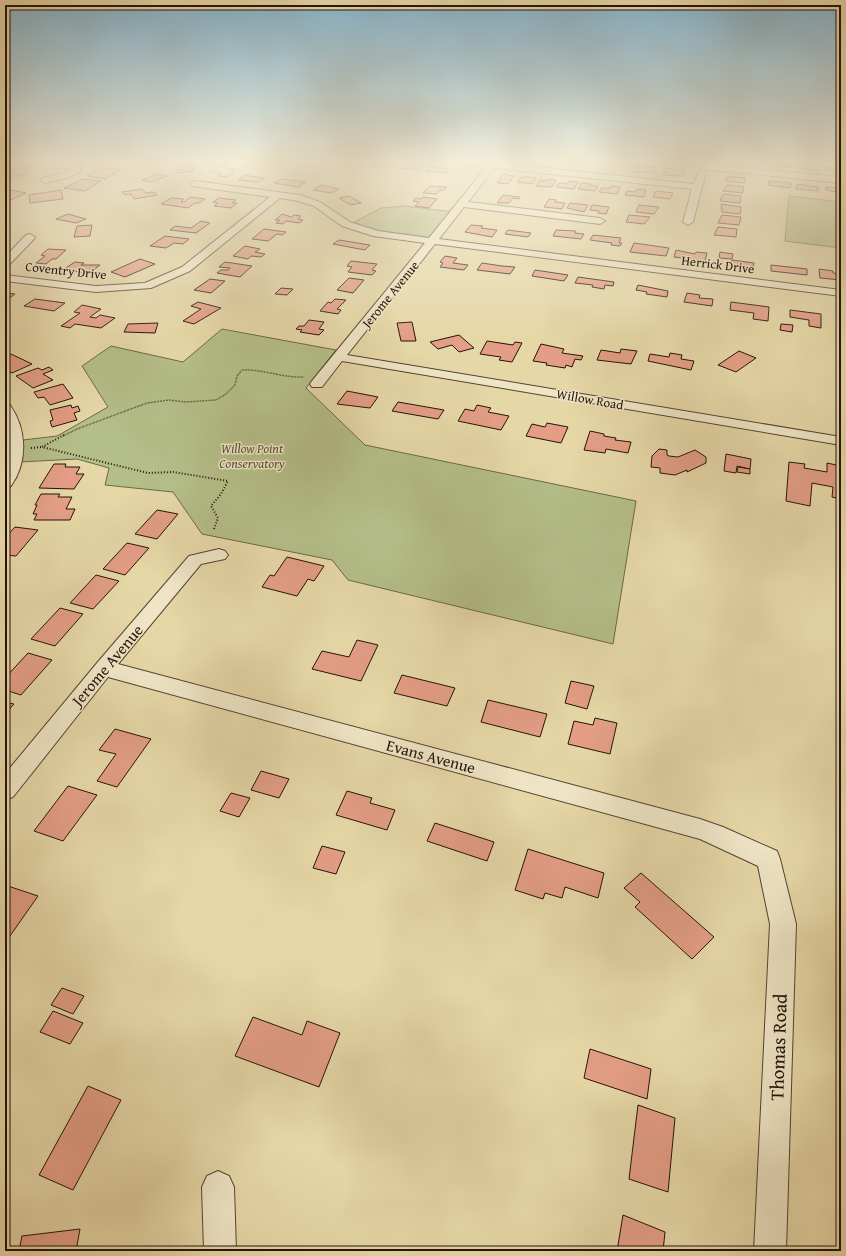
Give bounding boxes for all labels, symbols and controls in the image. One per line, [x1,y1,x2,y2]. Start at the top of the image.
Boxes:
street label: Herrick Drive [680,251,755,278]
street label: Coventry Drive [24,257,107,284]
street label: Jerome Avenue [356,257,423,334]
street label: Willow Road [555,384,625,415]
park label: Willow Point Conservatory [219,439,285,473]
street label: Jerome Avenue [64,619,148,713]
street label: Evans Avenue [384,733,478,779]
street label: Thomas Road [762,992,794,1101]

